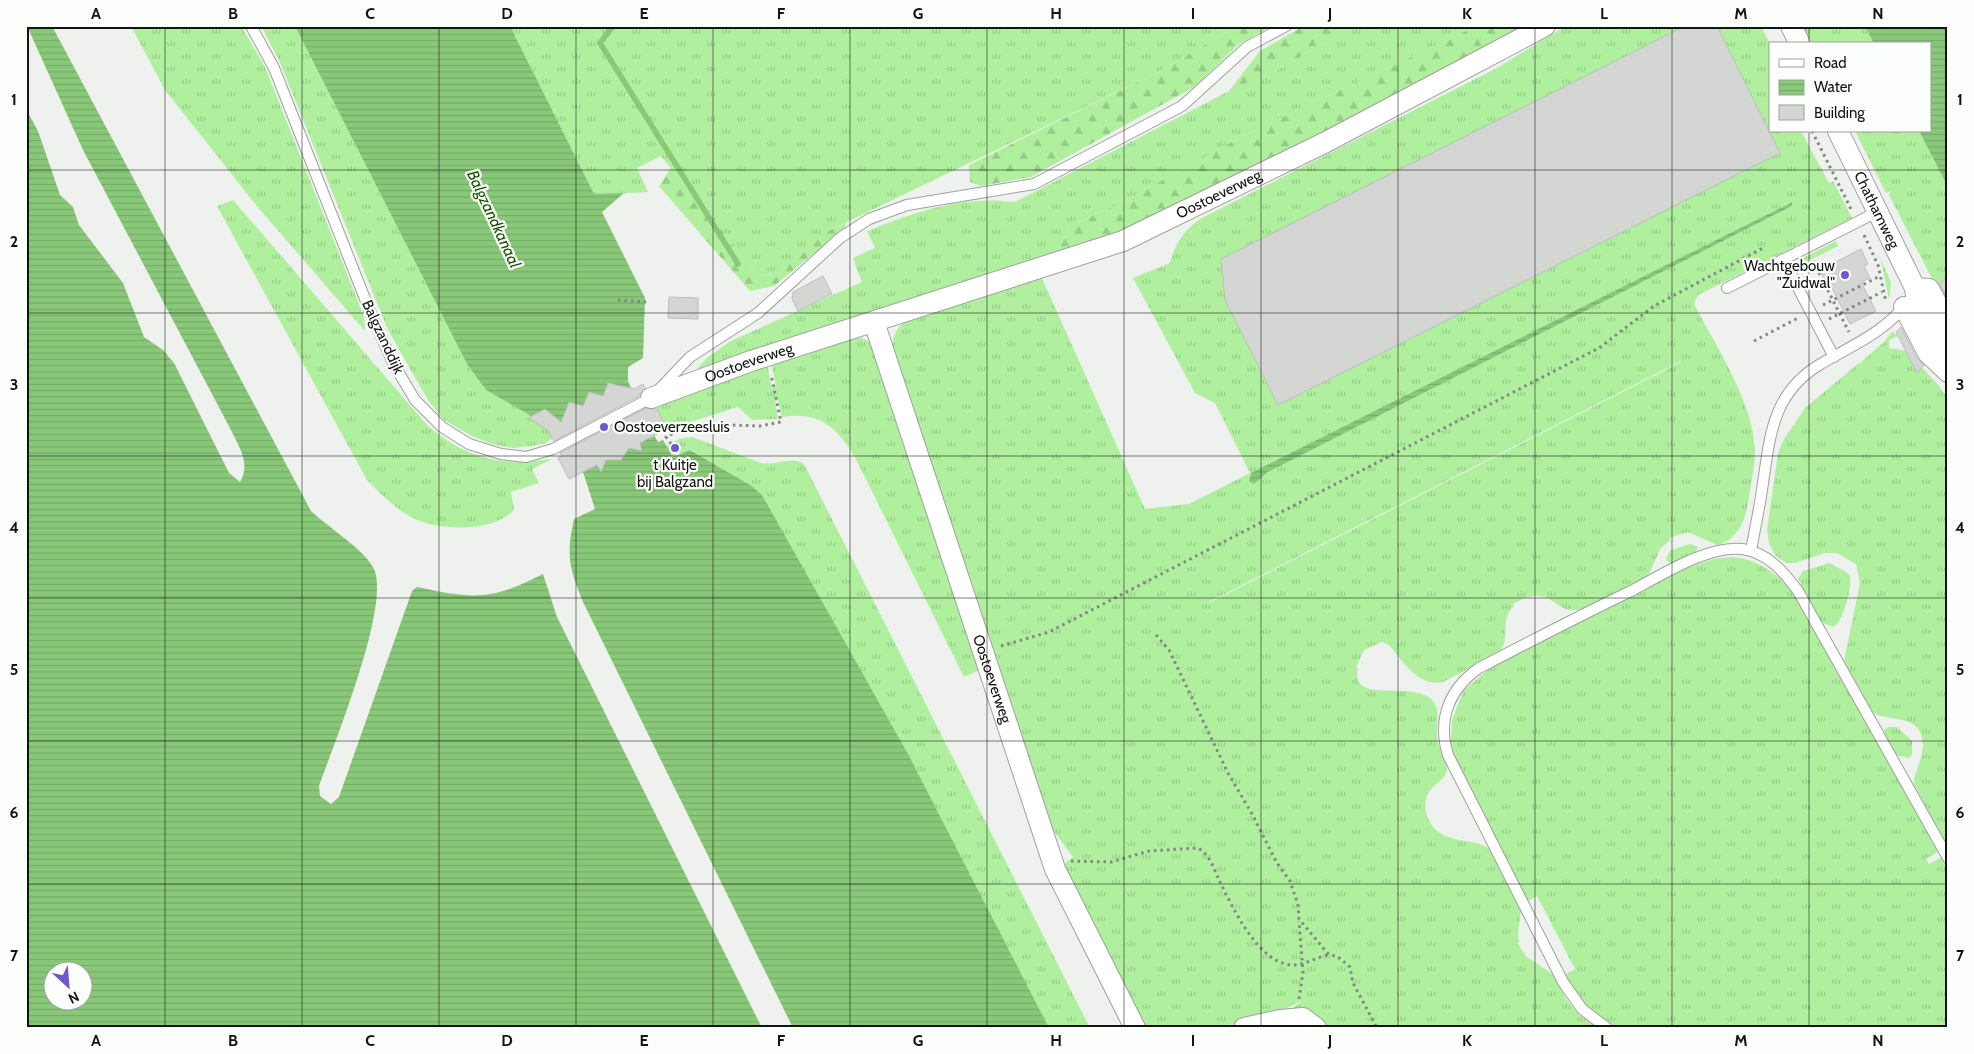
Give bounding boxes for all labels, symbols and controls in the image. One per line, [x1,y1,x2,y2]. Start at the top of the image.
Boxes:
text: A [91,4,101,23]
text: B [228,4,238,23]
text: C [365,4,375,23]
text: D [501,4,513,23]
text: E [639,4,649,23]
text: F [777,4,786,23]
text: G [913,4,923,23]
text: H [1050,4,1062,23]
text: I [1191,4,1195,23]
text: J [1327,4,1332,23]
text: K [1462,4,1472,23]
text: L [1600,4,1608,23]
text: M [1734,4,1748,23]
text: N [1872,4,1884,23]
legend [1769,42,1932,132]
text: Road [1814,54,1847,72]
text: Water [1814,78,1852,96]
text: 1 [11,90,17,109]
text: 1 [1957,90,1963,109]
text: Building [1814,104,1865,122]
street label: Oostoeverweg [1173,166,1265,223]
water label: Balgzandkanaal [463,167,525,271]
street label: Chathamweg [1850,168,1904,252]
text: 2 [10,232,18,251]
text: 2 [1956,232,1964,251]
place label: Wachtgebouw "Zuidwal" [1744,257,1835,292]
marker: Wachtgebouw "Zuidwal" [1839,269,1851,281]
street label: Balgzanddijk [358,297,408,377]
street label: Oostoeverweg [702,339,796,386]
text: 3 [10,375,18,394]
text: 3 [1956,375,1964,394]
place label: Oostoeverzeesluis [614,418,730,436]
marker: Oostoeverzeesluis [598,421,610,433]
marker: t Kuitje bij Balgzand [669,442,681,454]
place label: t Kuitje bij Balgzand [637,456,713,491]
text: 4 [9,518,19,537]
text: 4 [1955,518,1965,537]
street label: Oostoeverweg [969,632,1015,726]
text: 5 [10,660,18,679]
text: 5 [1956,660,1964,679]
text: 6 [10,803,19,822]
text: 6 [1956,803,1965,822]
text: 7 [10,946,19,965]
text: 7 [1956,946,1965,965]
north arrow [42,962,92,1012]
text: N [65,987,82,1008]
text: A [91,1031,101,1050]
text: B [228,1031,238,1050]
text: C [365,1031,375,1050]
text: D [501,1031,513,1050]
text: E [639,1031,649,1050]
text: F [777,1031,786,1050]
text: G [913,1031,923,1050]
text: H [1050,1031,1062,1050]
text: I [1191,1031,1195,1050]
text: J [1327,1031,1332,1050]
text: K [1462,1031,1472,1050]
text: L [1600,1031,1608,1050]
text: M [1734,1031,1748,1050]
text: N [1872,1031,1884,1050]

